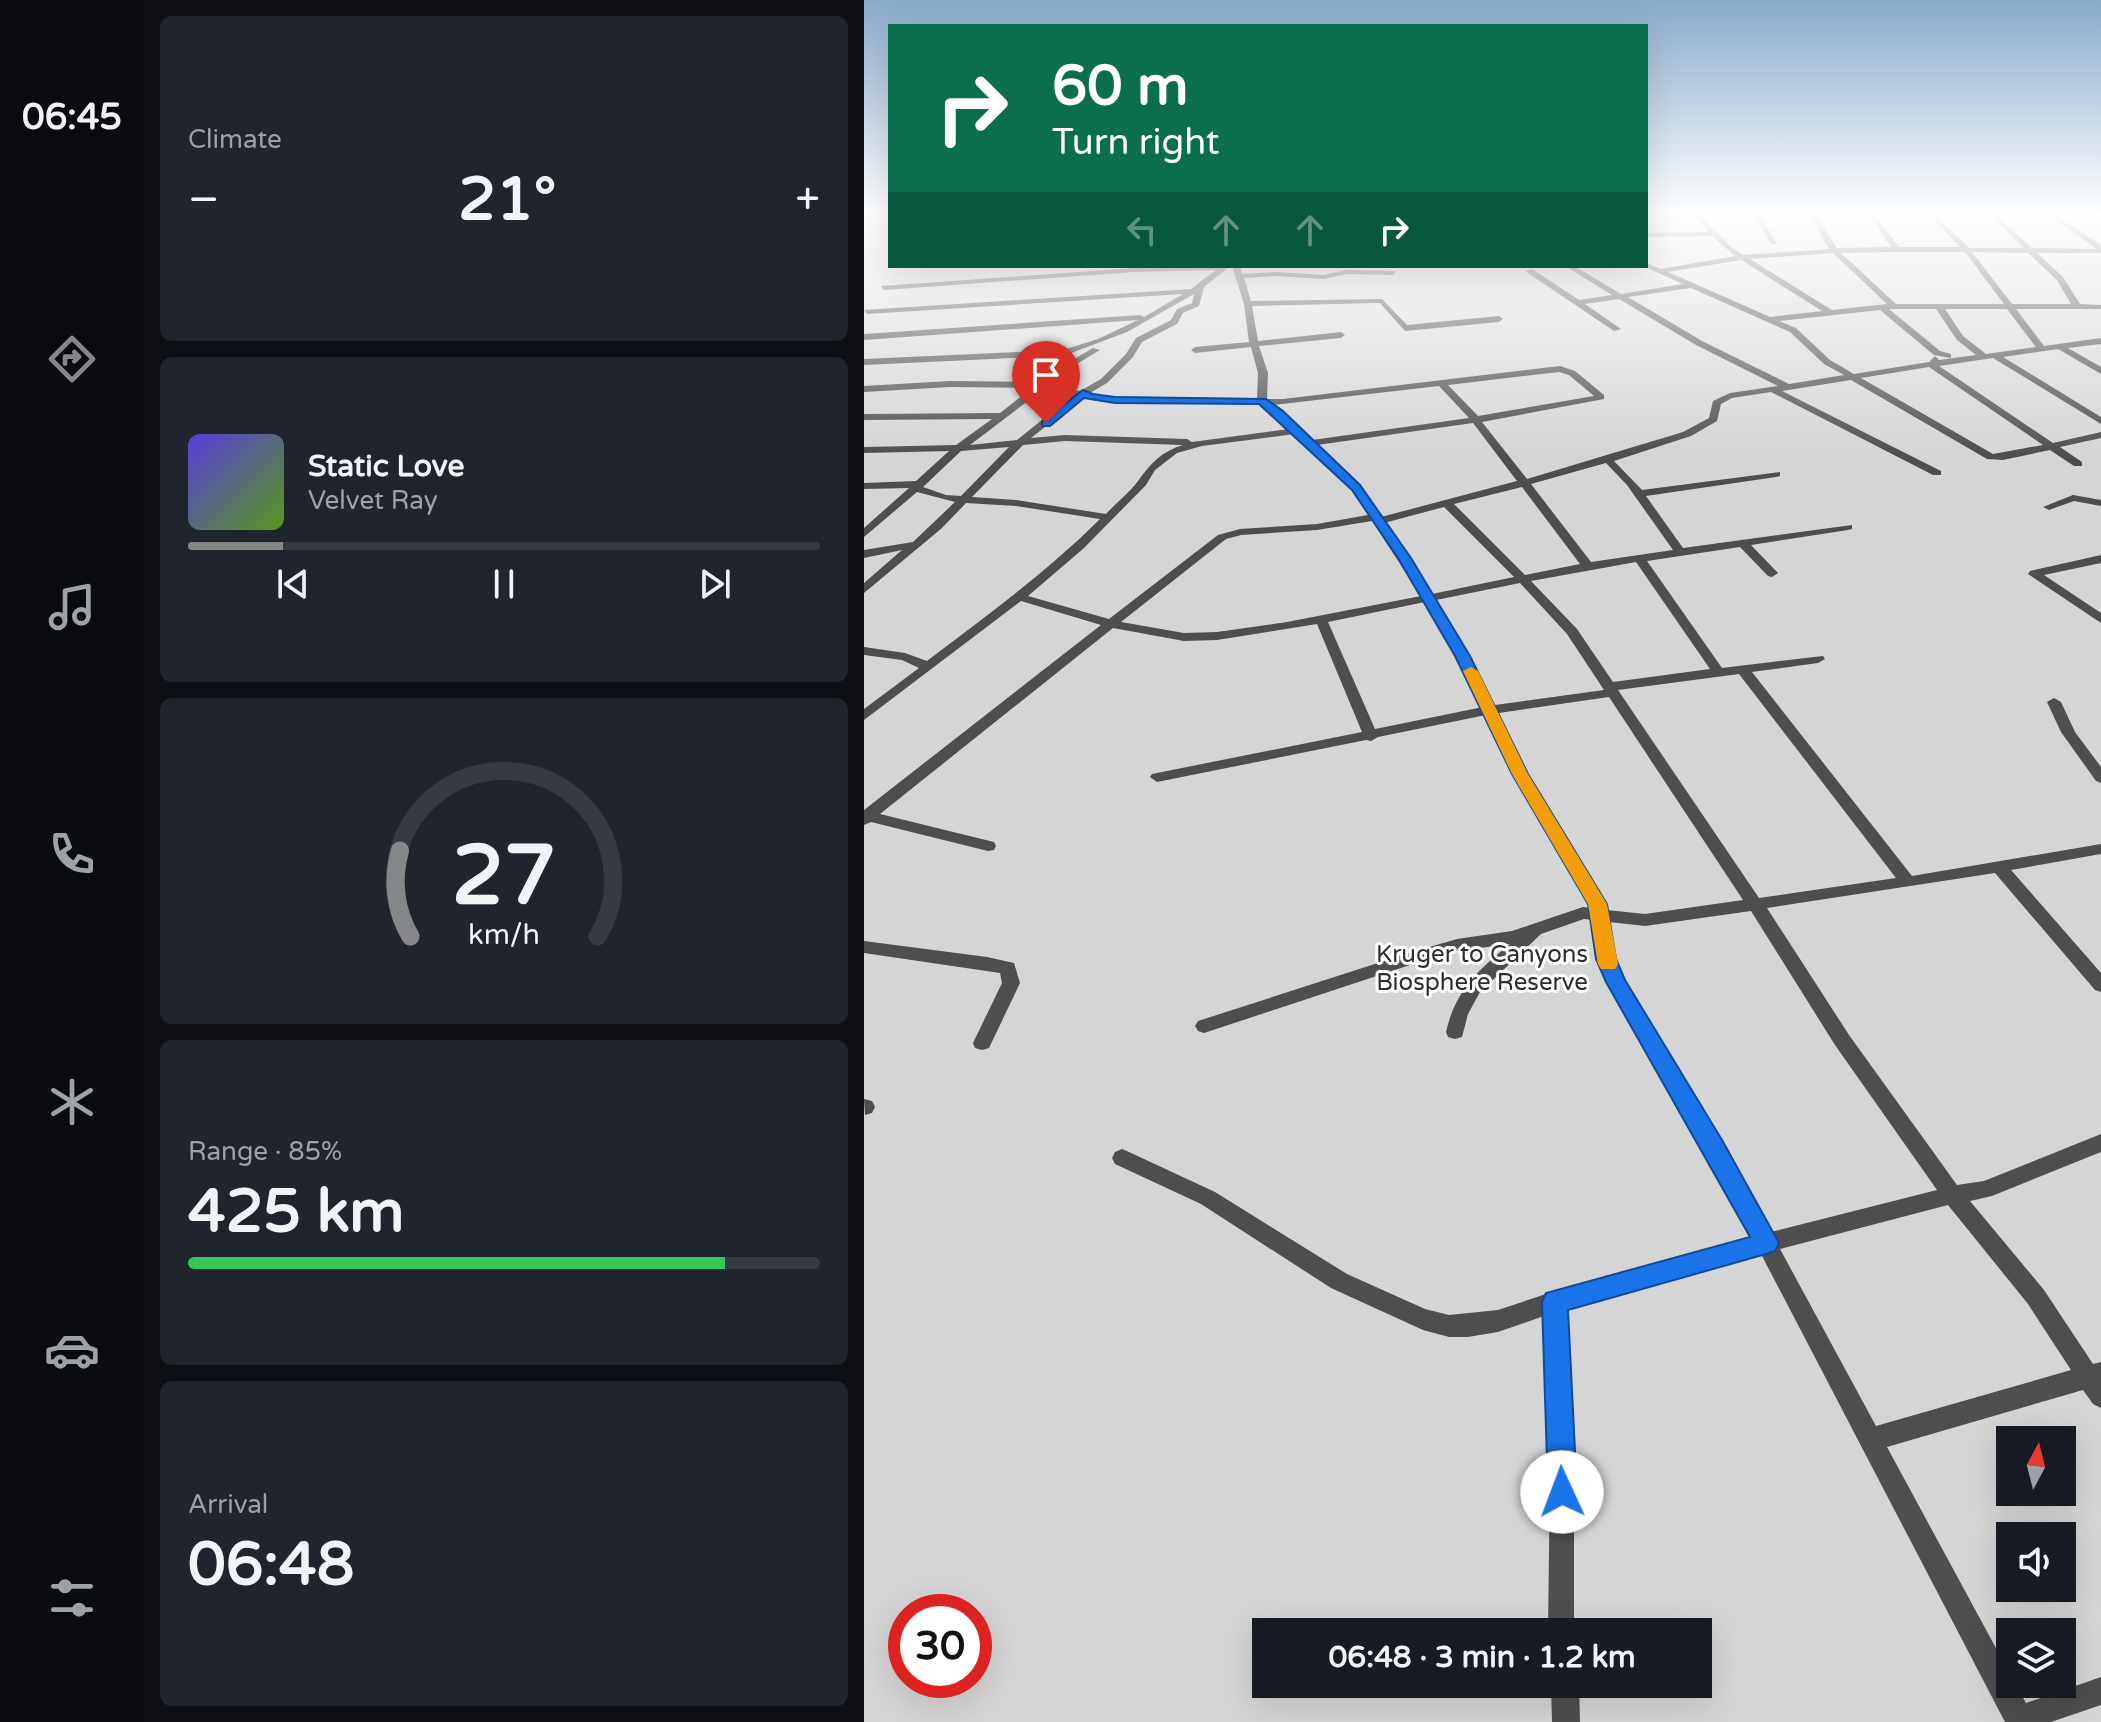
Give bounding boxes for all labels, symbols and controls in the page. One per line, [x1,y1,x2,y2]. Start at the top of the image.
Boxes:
text: 60 m [1052,53,1188,120]
icon: right [920,56,1024,160]
text: 06:45 [22,96,122,139]
text: Turn right [1052,121,1219,164]
text: Climate [188,124,282,155]
text: 21° [458,164,556,236]
text: − [188,174,219,227]
text: + [795,174,820,227]
icon: left [1120,208,1164,252]
icon: ahead [1204,208,1248,252]
icon: ahead [1288,208,1332,252]
icon: right [1372,208,1416,252]
icon: directions [44,331,100,387]
pin [1012,341,1080,423]
icon: arrive [1024,353,1068,397]
text: Static Love [308,448,464,485]
text: Velvet Ray [308,485,438,516]
icon: previous [271,562,315,606]
icon: pause [482,562,526,606]
icon: next [693,562,737,606]
icon: music [44,579,100,635]
icon: phone [44,826,100,882]
text: 27 [452,827,556,927]
text: km/h [468,918,540,952]
park label: Kruger to Canyons Biosphere Reserve [1376,940,1588,997]
icon: climate [44,1074,100,1130]
text: Range · 85% [188,1136,342,1167]
text: 425 km [188,1176,404,1248]
icon: car [44,1322,100,1378]
north arrow [1996,1426,2076,1506]
map controls [1996,1426,2076,1698]
position arrow [1520,1450,1604,1534]
text: Arrival [188,1489,268,1520]
button: sound [1996,1522,2076,1602]
text: 06:48 [188,1529,354,1601]
icon: filters [44,1570,100,1626]
speed limit sign: 30 [888,1594,992,1698]
button: layers [1996,1618,2076,1698]
text: 06:48 · 3 min · 1.2 km [1328,1639,1636,1676]

